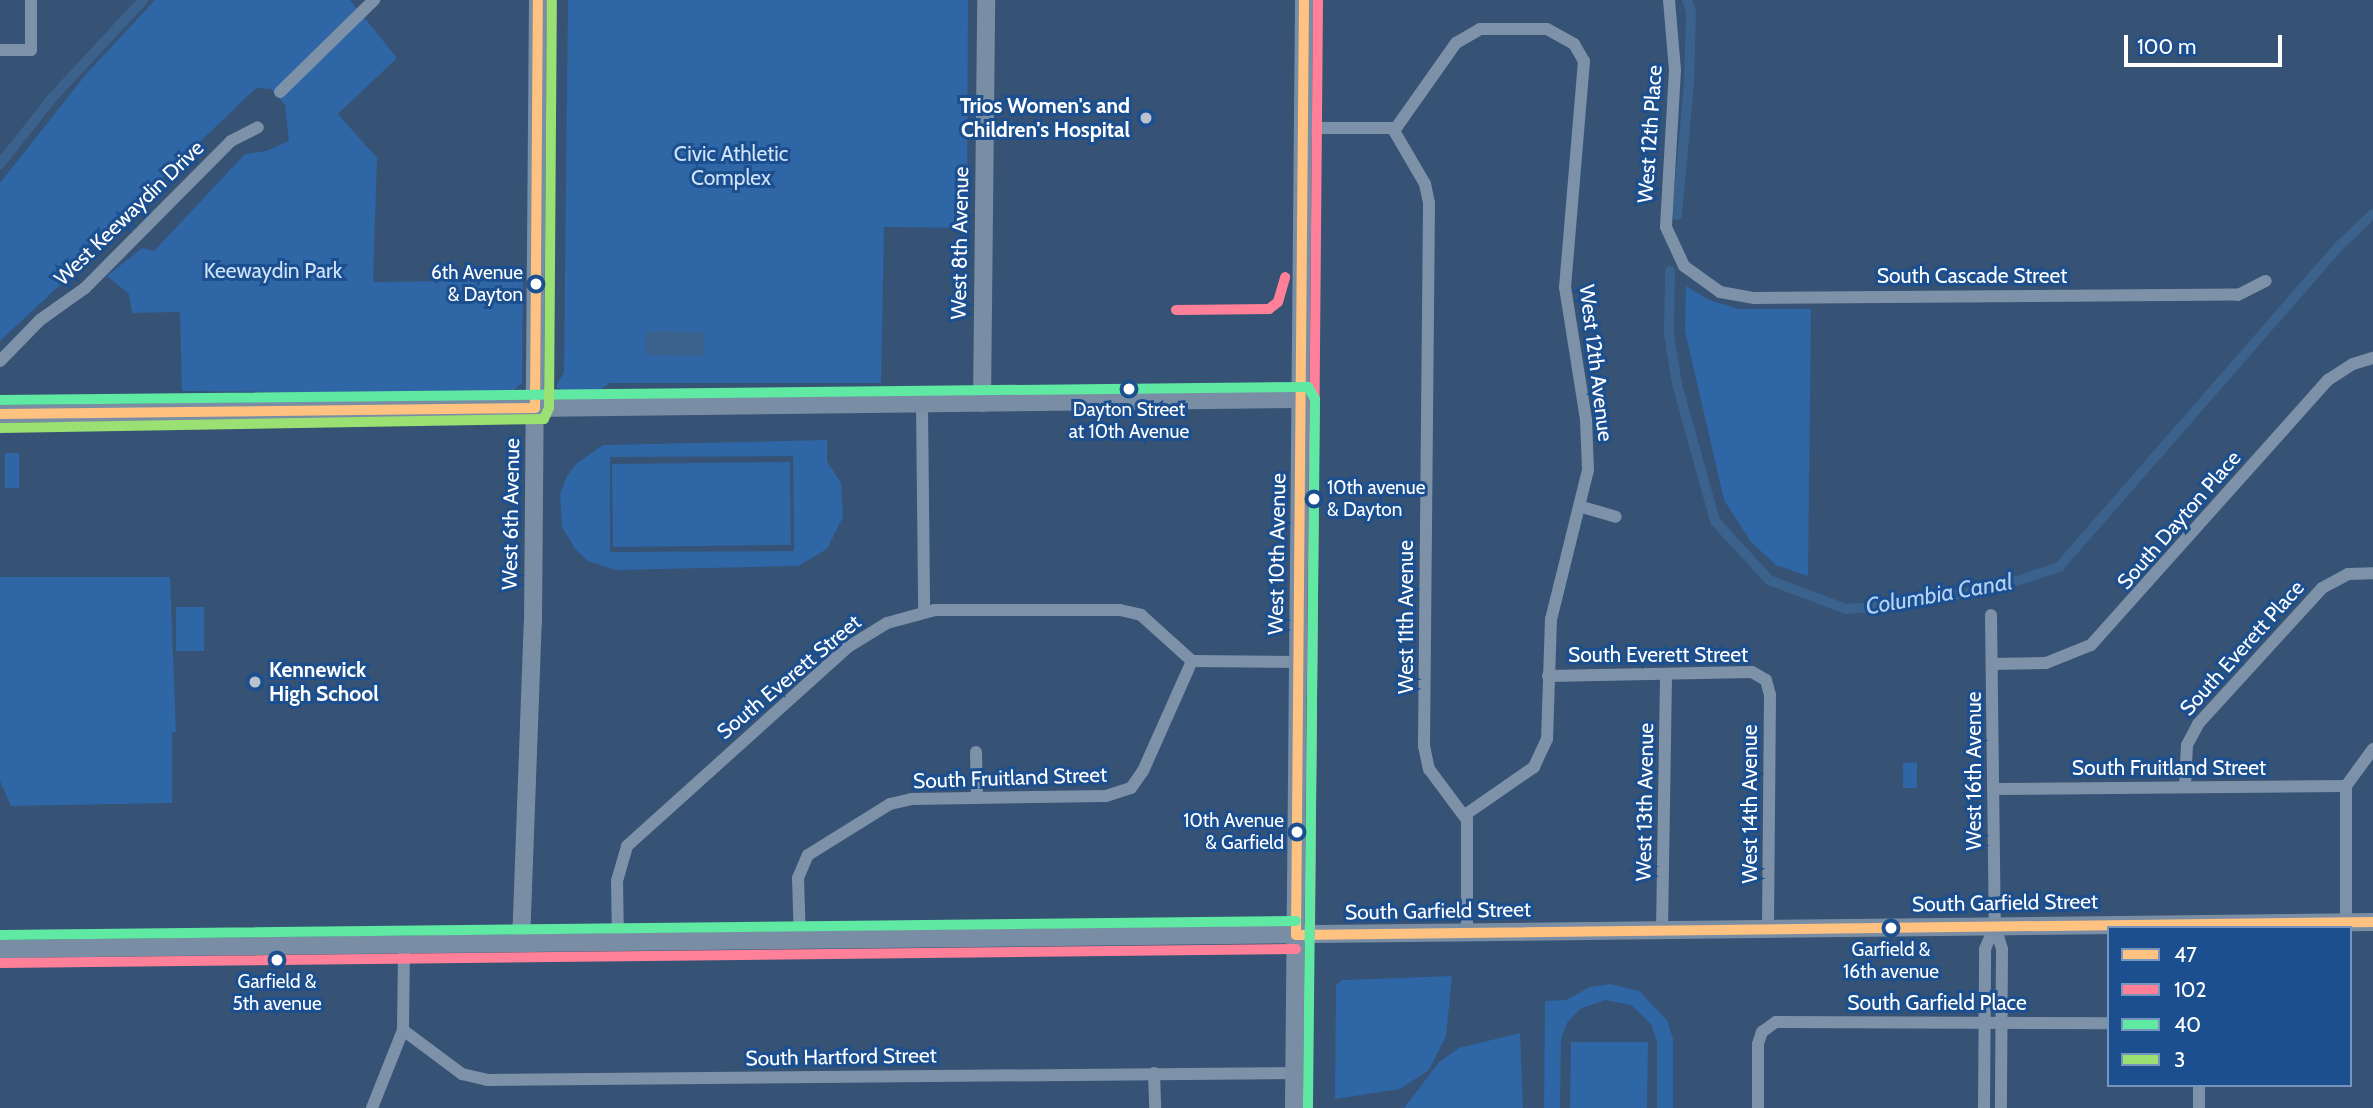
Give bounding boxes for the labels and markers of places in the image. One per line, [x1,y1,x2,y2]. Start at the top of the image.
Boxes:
place label: Trios Women's and Children's Hospital [960,93,1130,143]
marker: Trios Women's and Children's Hospital [1136,108,1156,128]
place label: 6th Avenue & Dayton [431,262,523,306]
marker: 6th Avenue & Dayton [529,277,543,291]
marker: Dayton Street at 10th Avenue [1122,382,1136,396]
place label: Dayton Street at 10th Avenue [1069,399,1189,443]
place label: 10th avenue & Dayton [1327,477,1425,521]
marker: 10th avenue & Dayton [1307,492,1321,506]
place label: Kennewick High School [269,657,379,707]
marker: Kennewick High School [247,674,263,690]
place label: 10th Avenue & Garfield [1183,810,1284,854]
marker: 10th Avenue & Garfield [1290,825,1304,839]
marker: Garfield & 16th avenue [1884,921,1898,935]
place label: Garfield & 16th avenue [1843,939,1939,983]
marker: Garfield & 5th avenue [270,953,284,967]
place label: Garfield & 5th avenue [232,971,322,1015]

